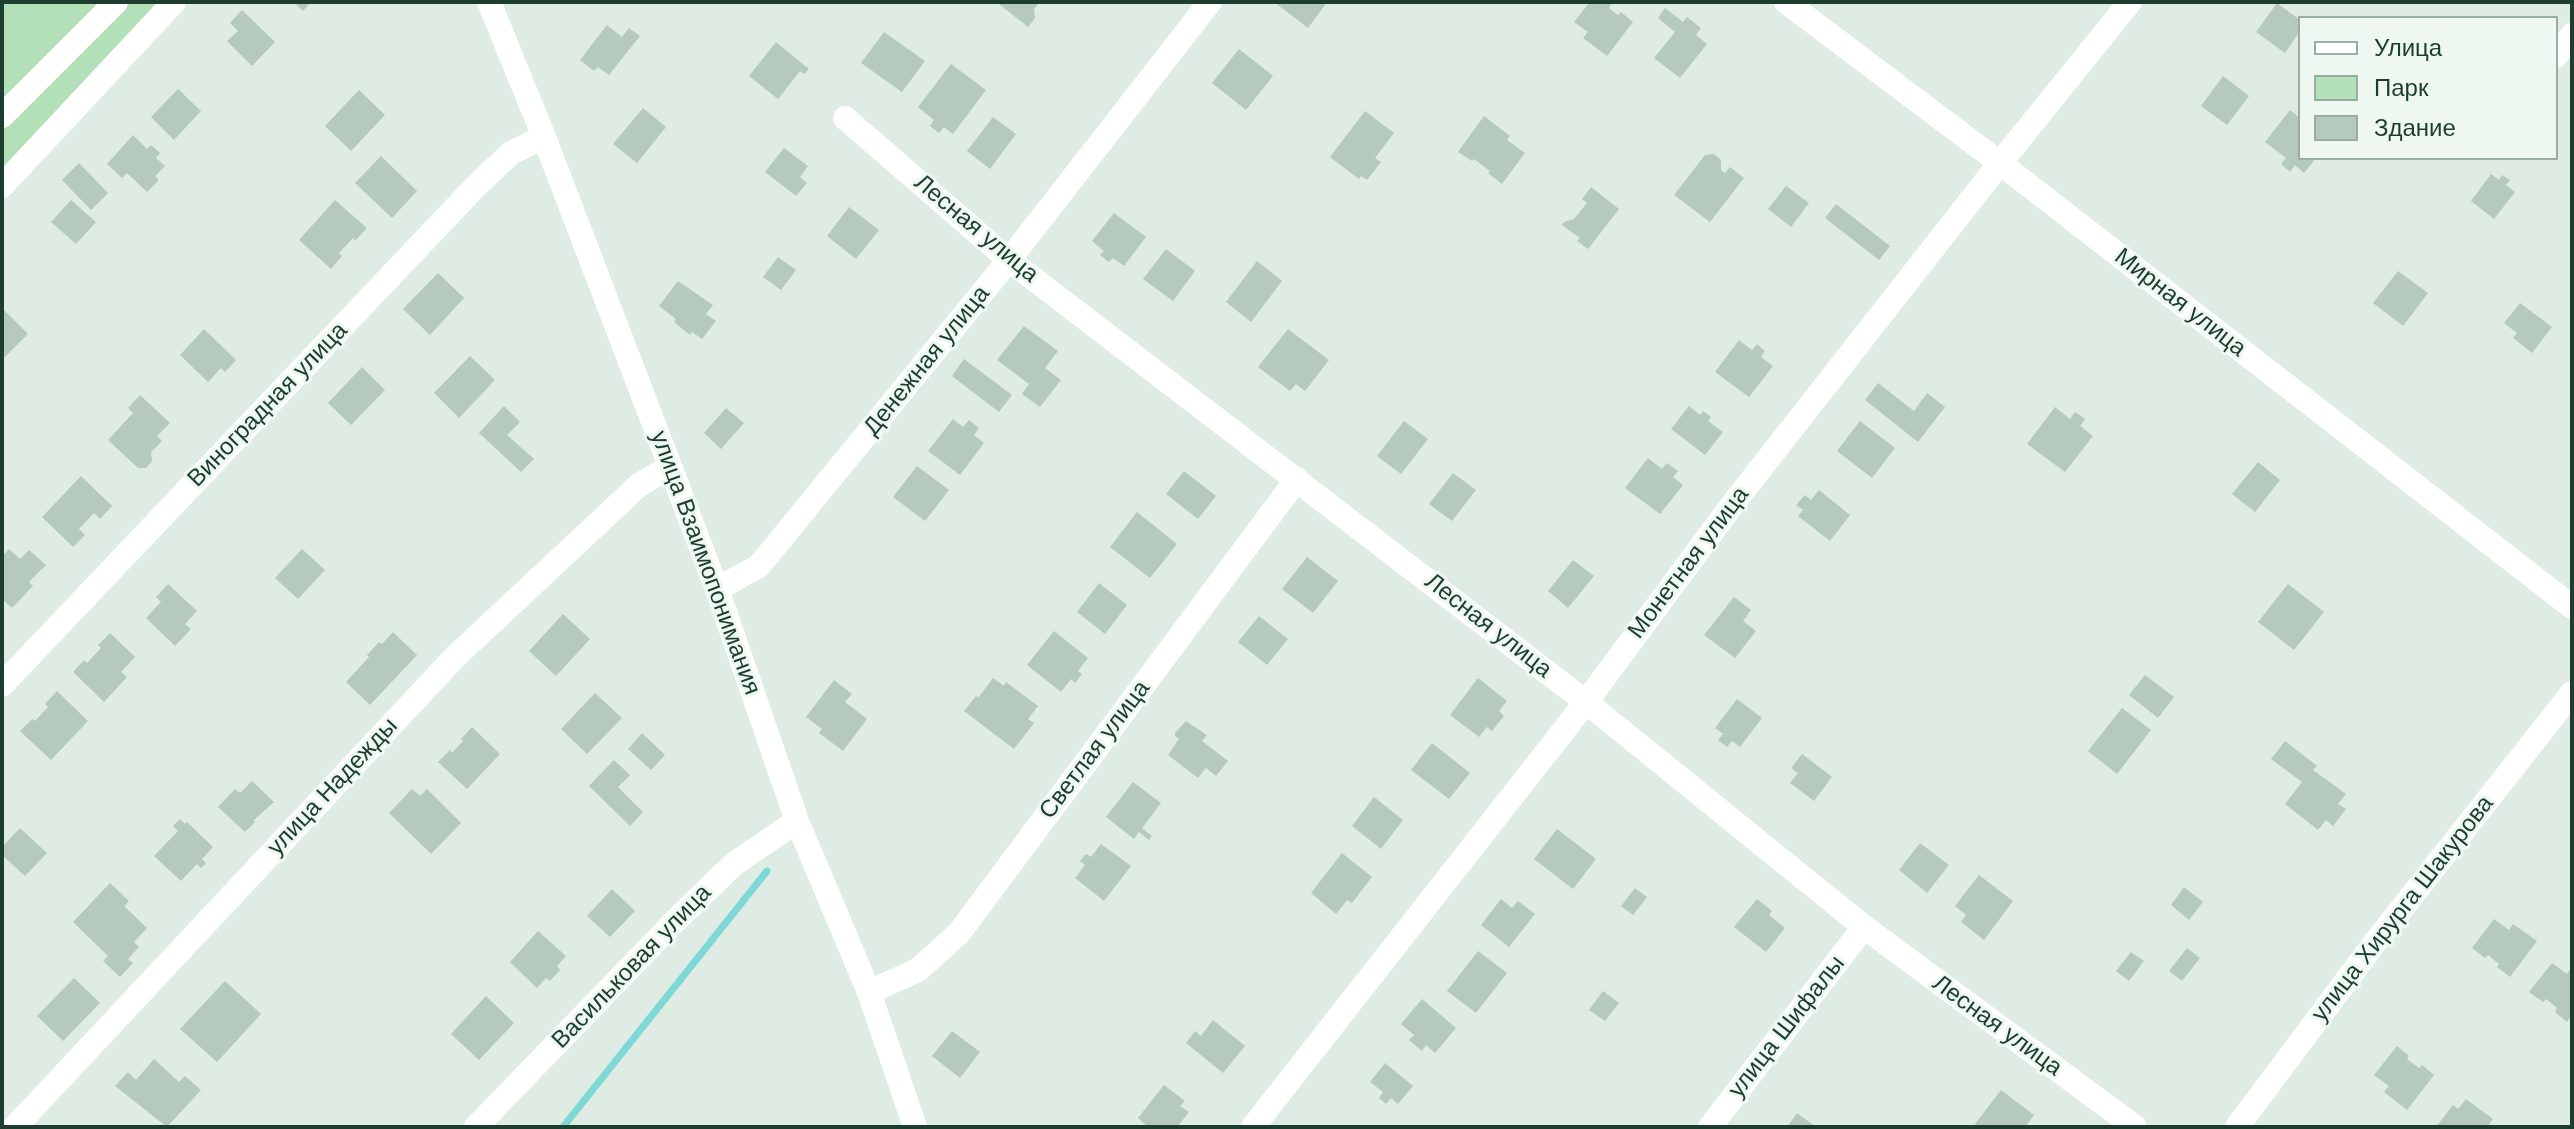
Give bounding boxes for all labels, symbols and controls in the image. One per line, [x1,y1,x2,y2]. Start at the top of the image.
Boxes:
legend [2298,16,2558,160]
text: Улица [2374,34,2442,61]
text: Парк [2374,74,2428,101]
text: Здание [2374,114,2456,141]
street label: Лесная улица [908,169,1044,289]
street label: Мирная улица [2108,243,2252,363]
street label: Денежная улица [858,280,996,442]
street label: Виноградная улица [182,317,354,493]
street label: улица Взаимопонимания [644,427,766,699]
street label: Монетная улица [1623,481,1755,645]
street label: Лесная улица [1419,567,1557,685]
street label: Светлая улица [1034,675,1156,825]
street label: улица Надежды [262,712,404,862]
street label: улица Хирурга Шакурова [2306,790,2500,1028]
street label: Васильковая улица [546,879,718,1055]
street label: улица Шифалы [1723,950,1851,1104]
street label: Лесная улица [1927,969,2067,1083]

